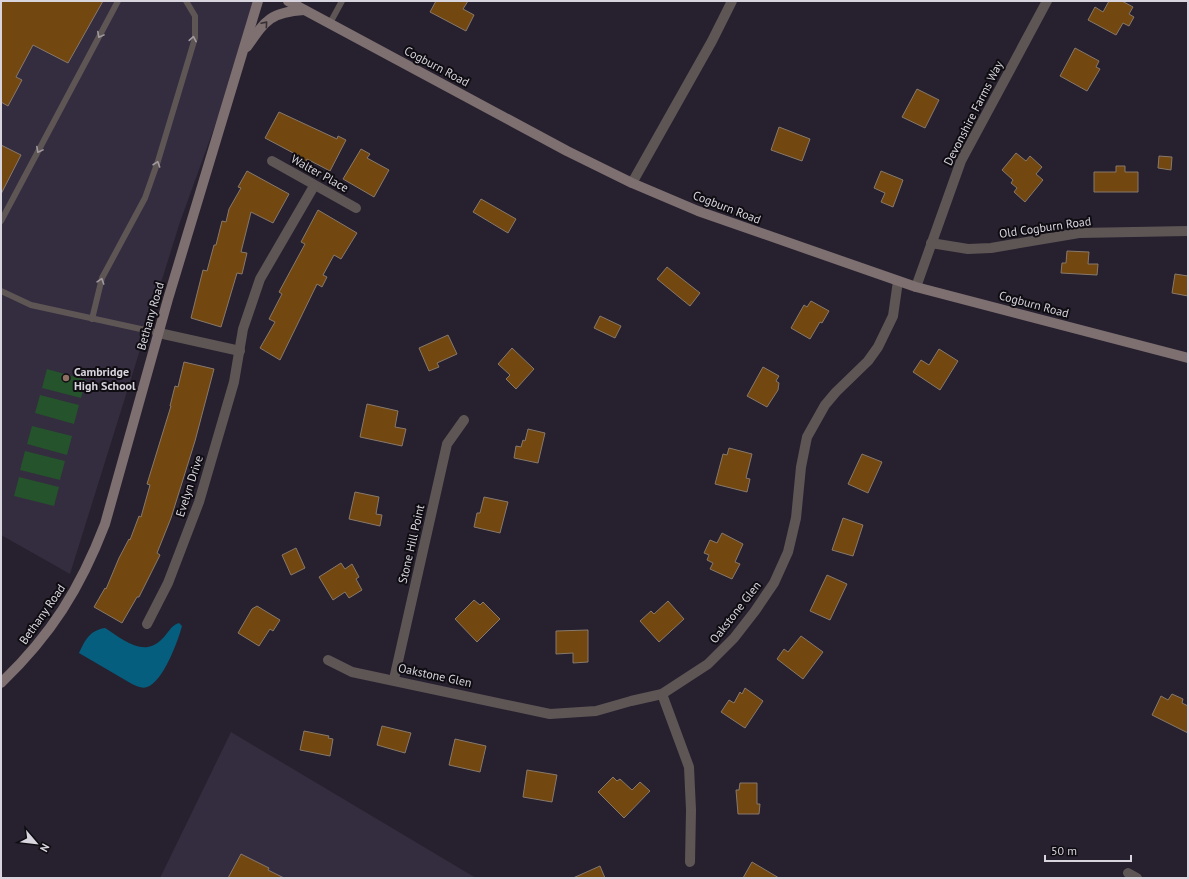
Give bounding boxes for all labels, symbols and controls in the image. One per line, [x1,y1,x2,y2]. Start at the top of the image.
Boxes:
one-way arrow [260,21,267,29]
one-way arrow [97,31,105,39]
one-way arrow [189,36,197,42]
street label: Cogburn Road [402,43,472,89]
street label: Devonshire Farms Way [940,58,1006,168]
one-way arrow [36,146,43,153]
street label: Walter Place [289,151,351,195]
one-way arrow [152,160,161,167]
street label: Cogburn Road [691,187,763,227]
street label: Old Cogburn Road [998,213,1092,241]
one-way arrow [97,278,105,285]
street label: Bethany Road [133,280,167,352]
street label: Cogburn Road [998,288,1070,320]
place label: Cambridge High School [74,364,136,393]
marker: Cambridge High School [61,373,71,383]
street label: Evelyn Drive [172,453,206,519]
street label: Stone Hill Point [395,503,427,585]
street label: Oakstone Glen [706,578,764,646]
street label: Bethany Road [16,581,68,647]
street label: Oakstone Glen [397,660,473,690]
north arrow [16,823,56,863]
scale bar [1045,837,1131,863]
text: N [37,841,53,854]
text: 50 m [1051,843,1077,858]

